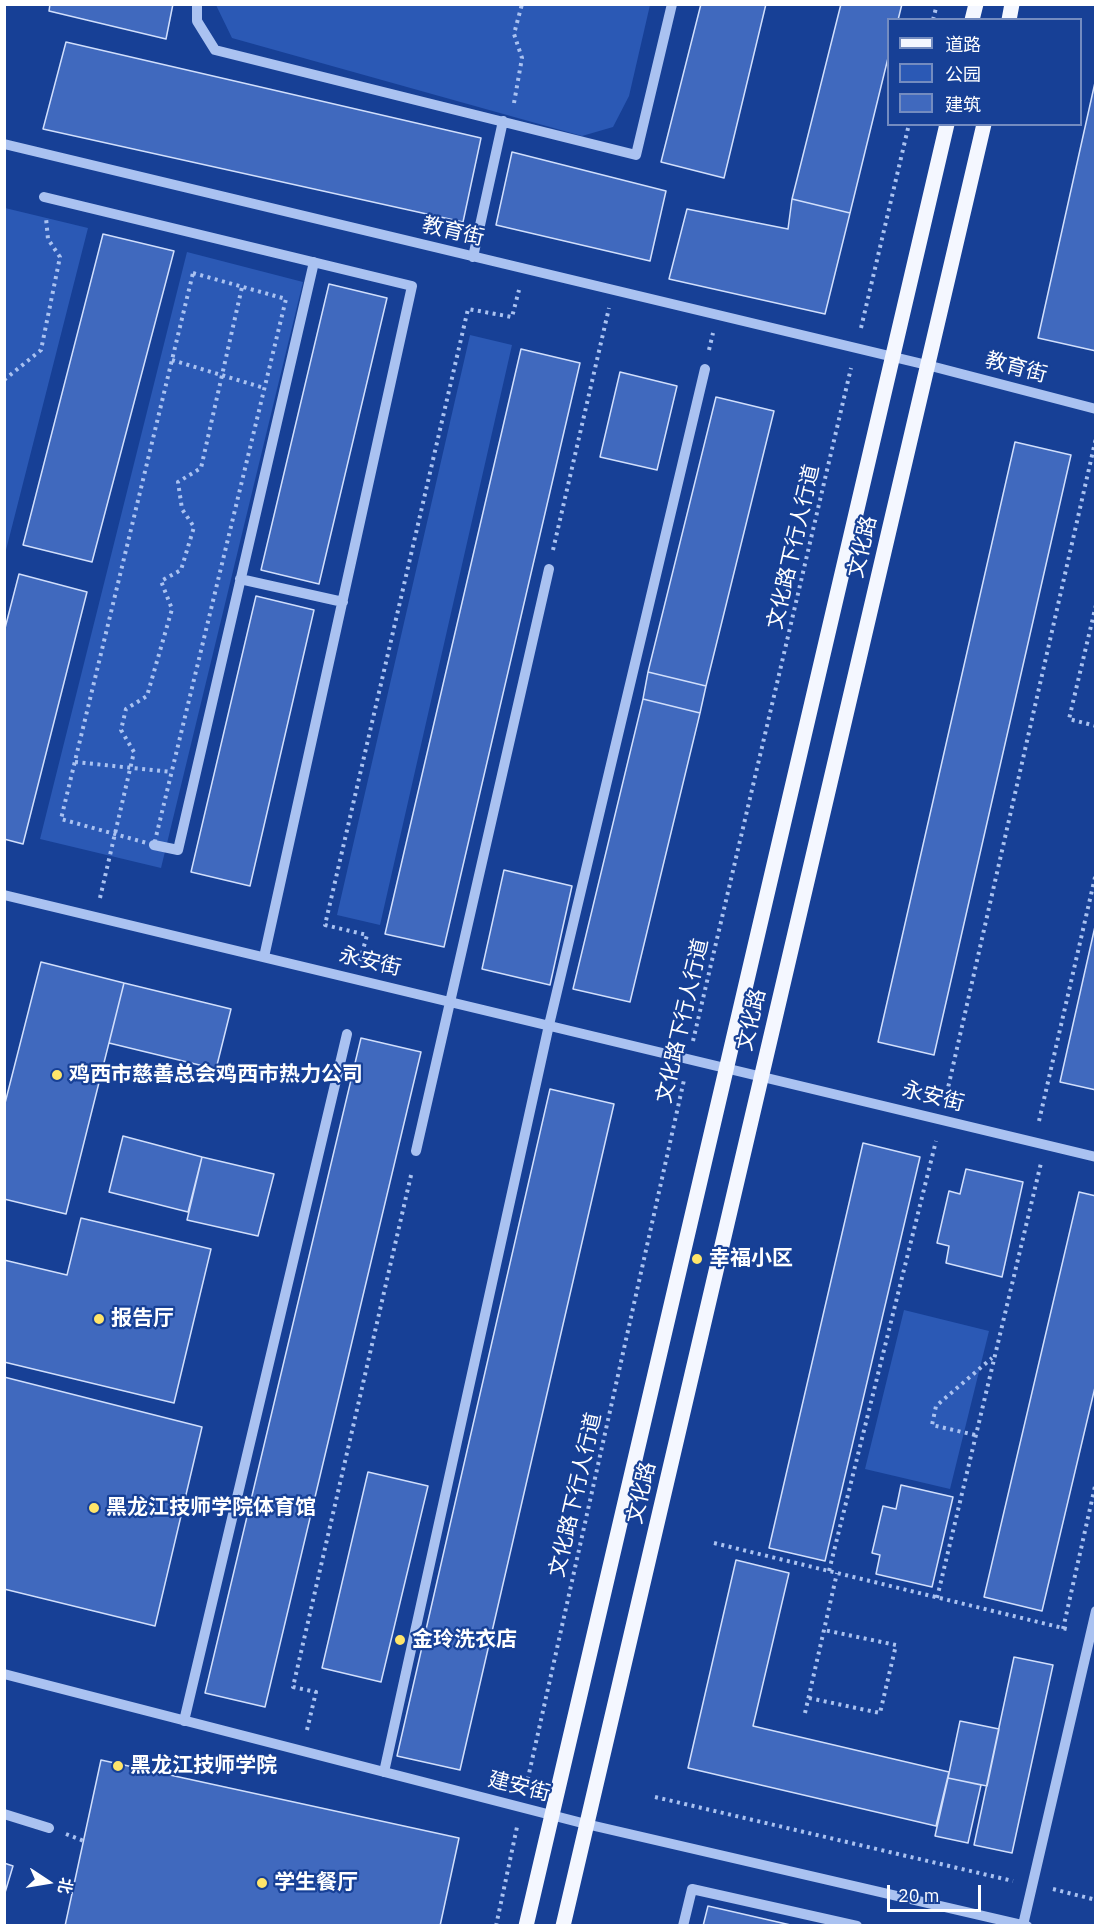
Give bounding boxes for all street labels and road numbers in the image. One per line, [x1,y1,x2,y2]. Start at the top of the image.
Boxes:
street label: 教育街 [419,213,487,251]
street label: 教育街 [982,348,1050,388]
street label: 文化路下行人行道 [763,462,825,632]
street label: 文化路 [844,513,882,581]
street label: 文化路下行人行道 [652,936,714,1106]
street label: 永安街 [336,943,404,981]
street label: 文化路 [733,986,771,1054]
street label: 永安街 [899,1077,967,1117]
street label: 文化路下行人行道 [545,1410,607,1580]
street label: 文化路 [623,1459,661,1527]
street label: 建安街 [485,1767,553,1807]

